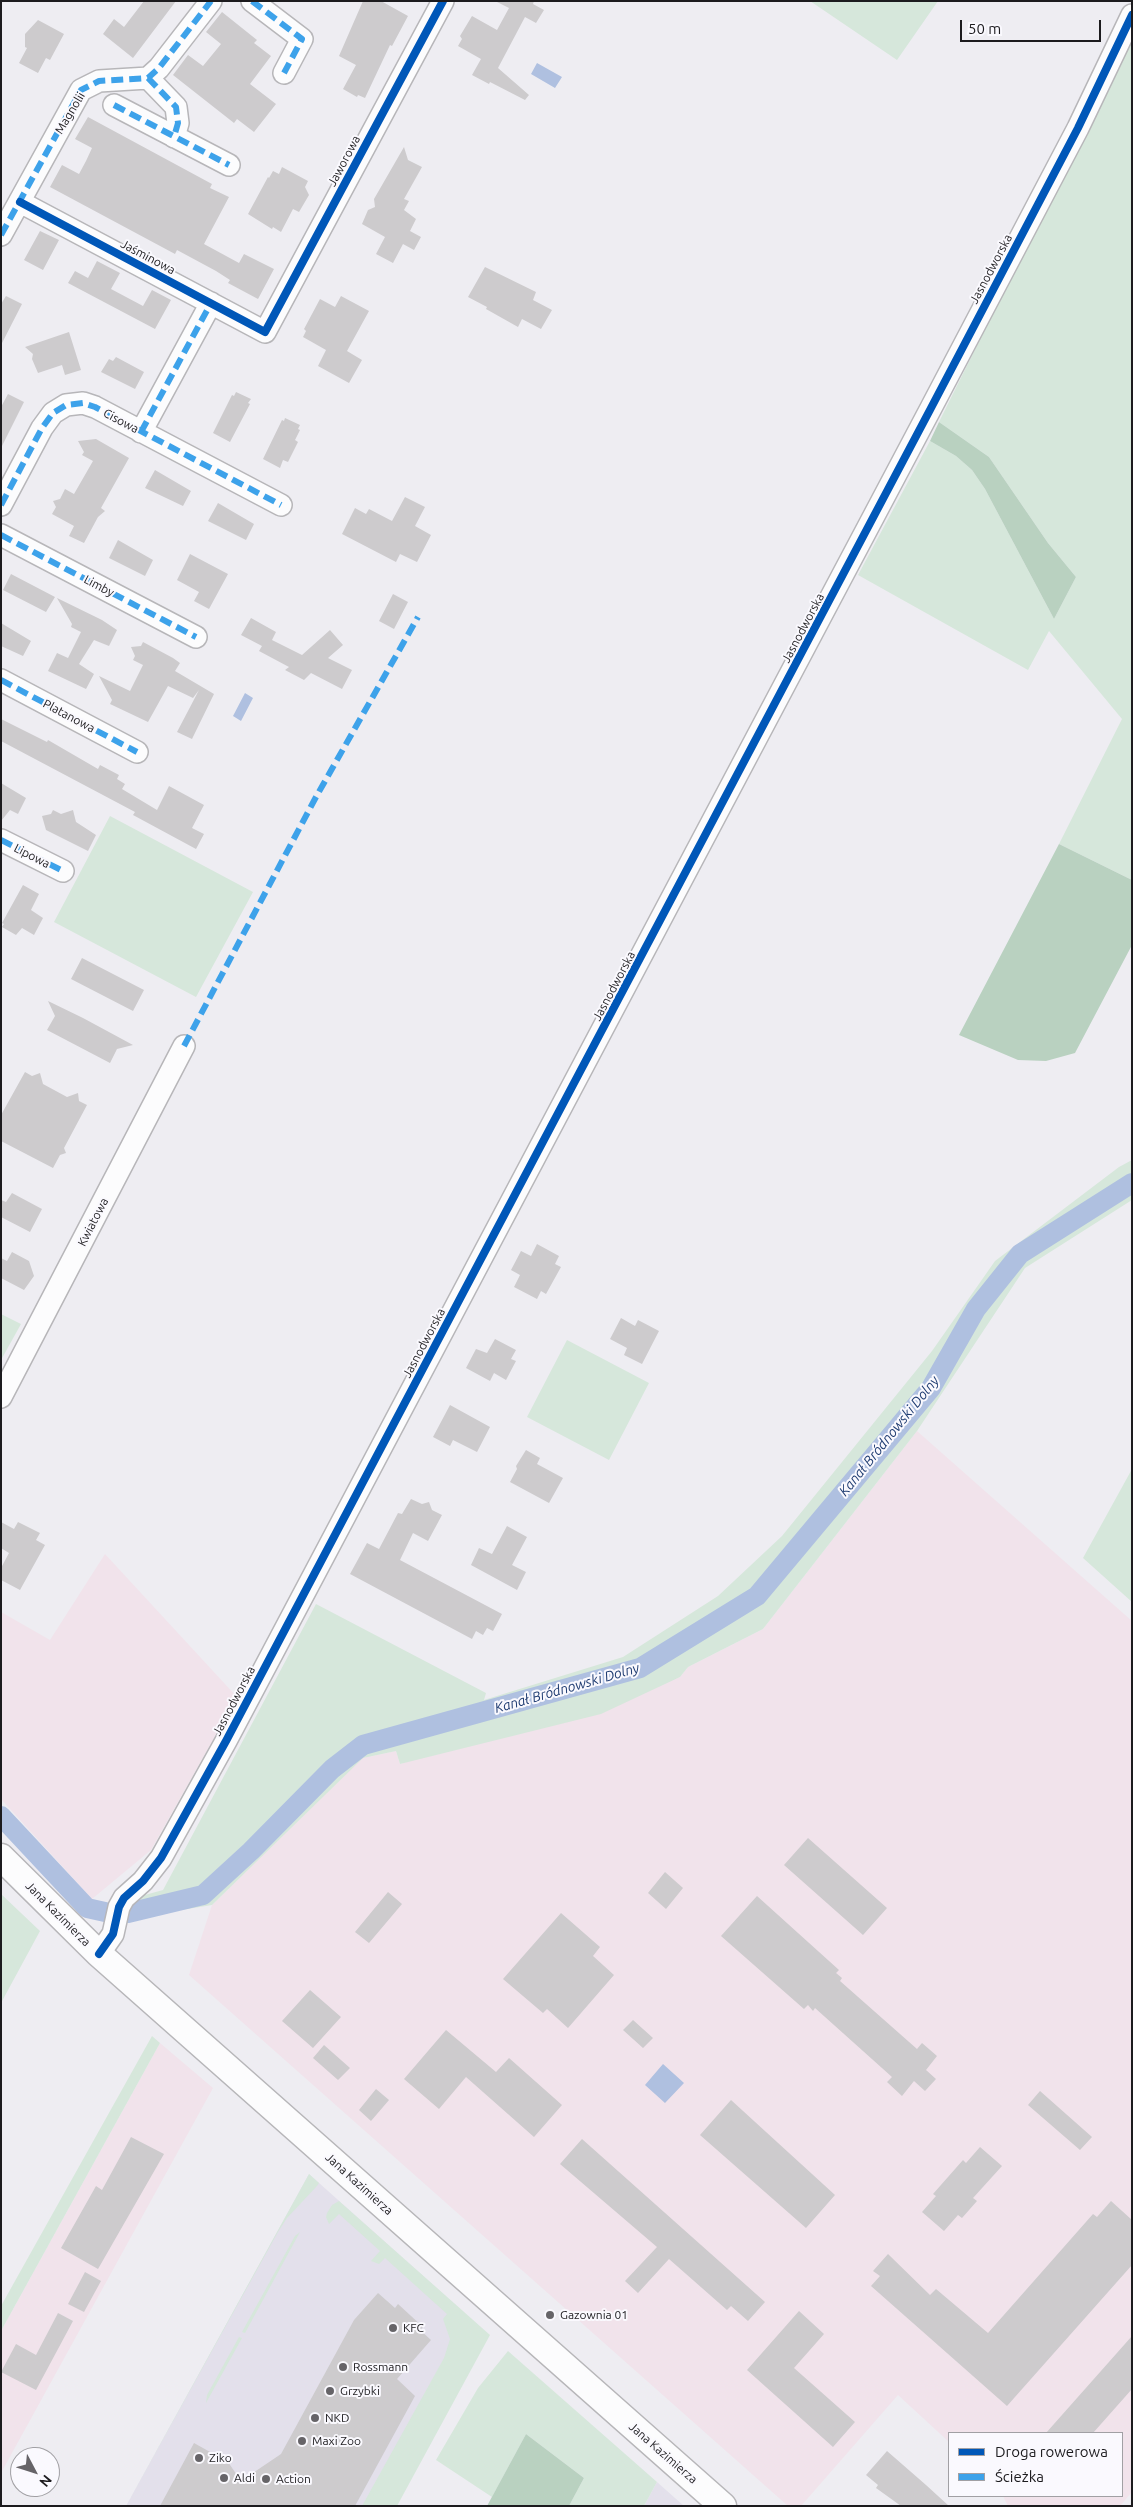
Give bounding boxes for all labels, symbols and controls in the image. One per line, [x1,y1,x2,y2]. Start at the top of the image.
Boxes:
scale bar [963,10,1104,42]
text: 50 m [968,20,1001,37]
street label: Magnolii [52,89,88,137]
street label: Jaworowa [325,133,363,189]
street label: Jasnodworska [967,232,1015,306]
street label: Jaśminowa [118,237,178,277]
street label: Cisowa [101,406,141,436]
street label: Limby [81,572,117,600]
street label: Jasnodworska [779,591,827,665]
street label: Platanowa [41,696,97,736]
street label: Lipowa [12,841,52,871]
street label: Jasnodworska [590,949,638,1023]
street label: Kwiatowa [75,1195,111,1249]
street label: Jasnodworska [400,1306,448,1380]
water label: Kanał Bródnowski Dolny [835,1373,943,1499]
water label: Kanał Bródnowski Dolny [493,1659,641,1717]
street label: Jasnodworska [210,1664,258,1738]
street label: Jana Kazimierza [23,1879,93,1949]
street label: Jana Kazimierza [322,2150,396,2218]
place label: Gazownia 01 [560,2308,628,2322]
marker: Gazownia 01 [544,2309,556,2321]
place label: KFC [403,2321,424,2335]
marker: KFC [387,2322,399,2334]
place label: Rossmann [353,2360,408,2374]
marker: Rossmann [337,2361,349,2373]
place label: Grzybki [340,2384,380,2398]
marker: Grzybki [324,2385,336,2397]
place label: NKD [325,2411,349,2425]
marker: NKD [309,2412,321,2424]
street label: Jana Kazimierza [626,2419,700,2487]
legend [948,2432,1123,2497]
place label: Maxi Zoo [312,2434,361,2448]
marker: Maxi Zoo [296,2435,308,2447]
text: Droga rowerowa [995,2443,1108,2460]
north arrow [10,2447,60,2497]
place label: Ziko [209,2451,232,2465]
marker: Ziko [193,2452,205,2464]
text: Ścieżka [995,2468,1044,2485]
place label: Aldi [234,2471,255,2485]
text: N [36,2472,55,2490]
marker: Aldi [218,2472,230,2484]
place label: Action [276,2472,311,2486]
marker: Action [260,2473,272,2485]

